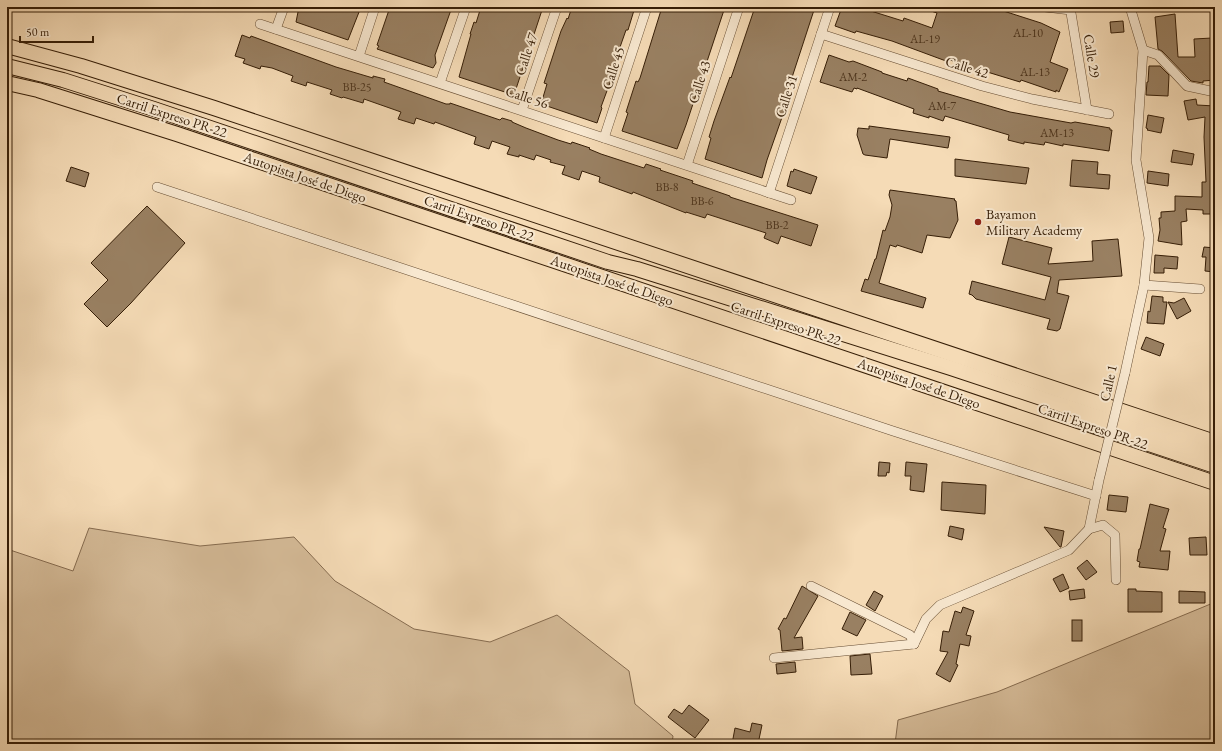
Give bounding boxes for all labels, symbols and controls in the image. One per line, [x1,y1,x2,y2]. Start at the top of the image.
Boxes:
scale bar [20,18,93,44]
text: 50 m [26,24,50,40]
house number: AL-10 [1012,25,1043,41]
street label: Calle 47 [511,30,541,78]
house number: AL-19 [909,31,940,47]
street label: Calle 29 [1080,33,1104,79]
street label: Calle 45 [598,44,628,92]
street label: Calle 42 [943,52,991,82]
street label: Calle 43 [684,58,714,106]
house number: AL-13 [1019,64,1050,80]
house number: AM-2 [838,69,867,85]
street label: Calle 31 [771,72,801,120]
house number: BB-25 [343,79,372,95]
street label: Calle 56 [503,82,551,112]
street label: Carril Expreso PR-22 [115,89,230,141]
house number: AM-7 [927,98,956,114]
house number: AM-13 [1039,125,1074,141]
street label: Autopista José de Diego [240,147,369,206]
house number: BB-8 [655,179,679,195]
street label: Carril Expreso PR-22 [422,191,537,245]
house number: BB-6 [690,193,714,209]
place label: Bayamon Military Academy [986,205,1083,239]
house number: BB-2 [765,217,789,233]
marker: Bayamon Military Academy [973,217,983,227]
street label: Autopista José de Diego [547,250,676,309]
street label: Carril Expreso PR-22 [729,297,844,349]
street label: Autopista José de Diego [854,353,983,412]
street label: Calle 1 [1095,363,1121,403]
street label: Carril Expreso PR-22 [1036,399,1151,453]

